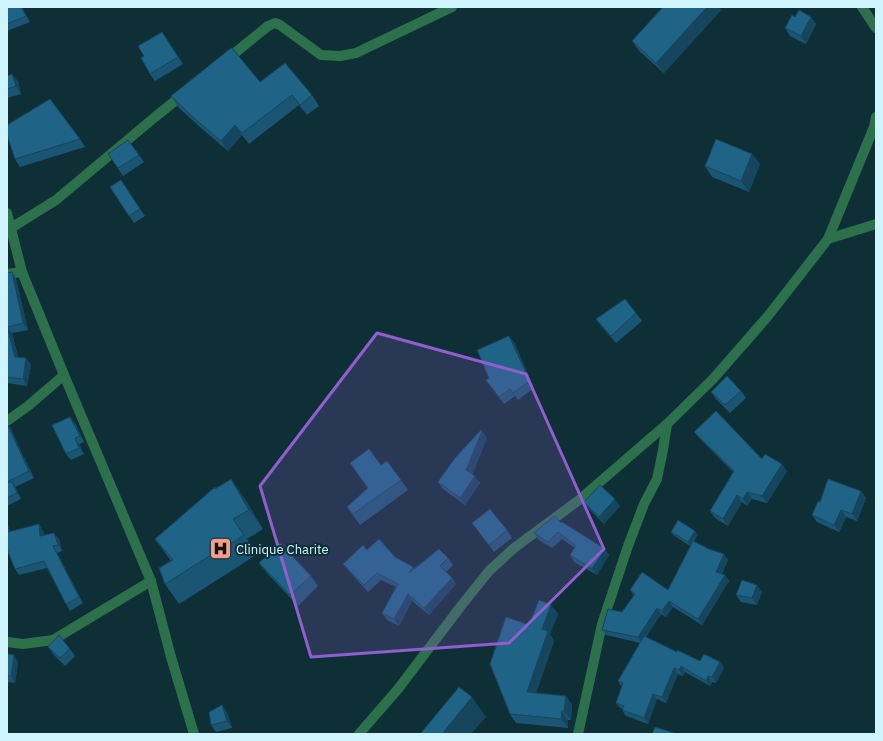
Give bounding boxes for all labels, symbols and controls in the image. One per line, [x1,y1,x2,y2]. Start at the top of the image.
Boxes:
hospital icon: Clinique Charite [208,536,234,562]
place label: Clinique Charite [236,541,329,558]

